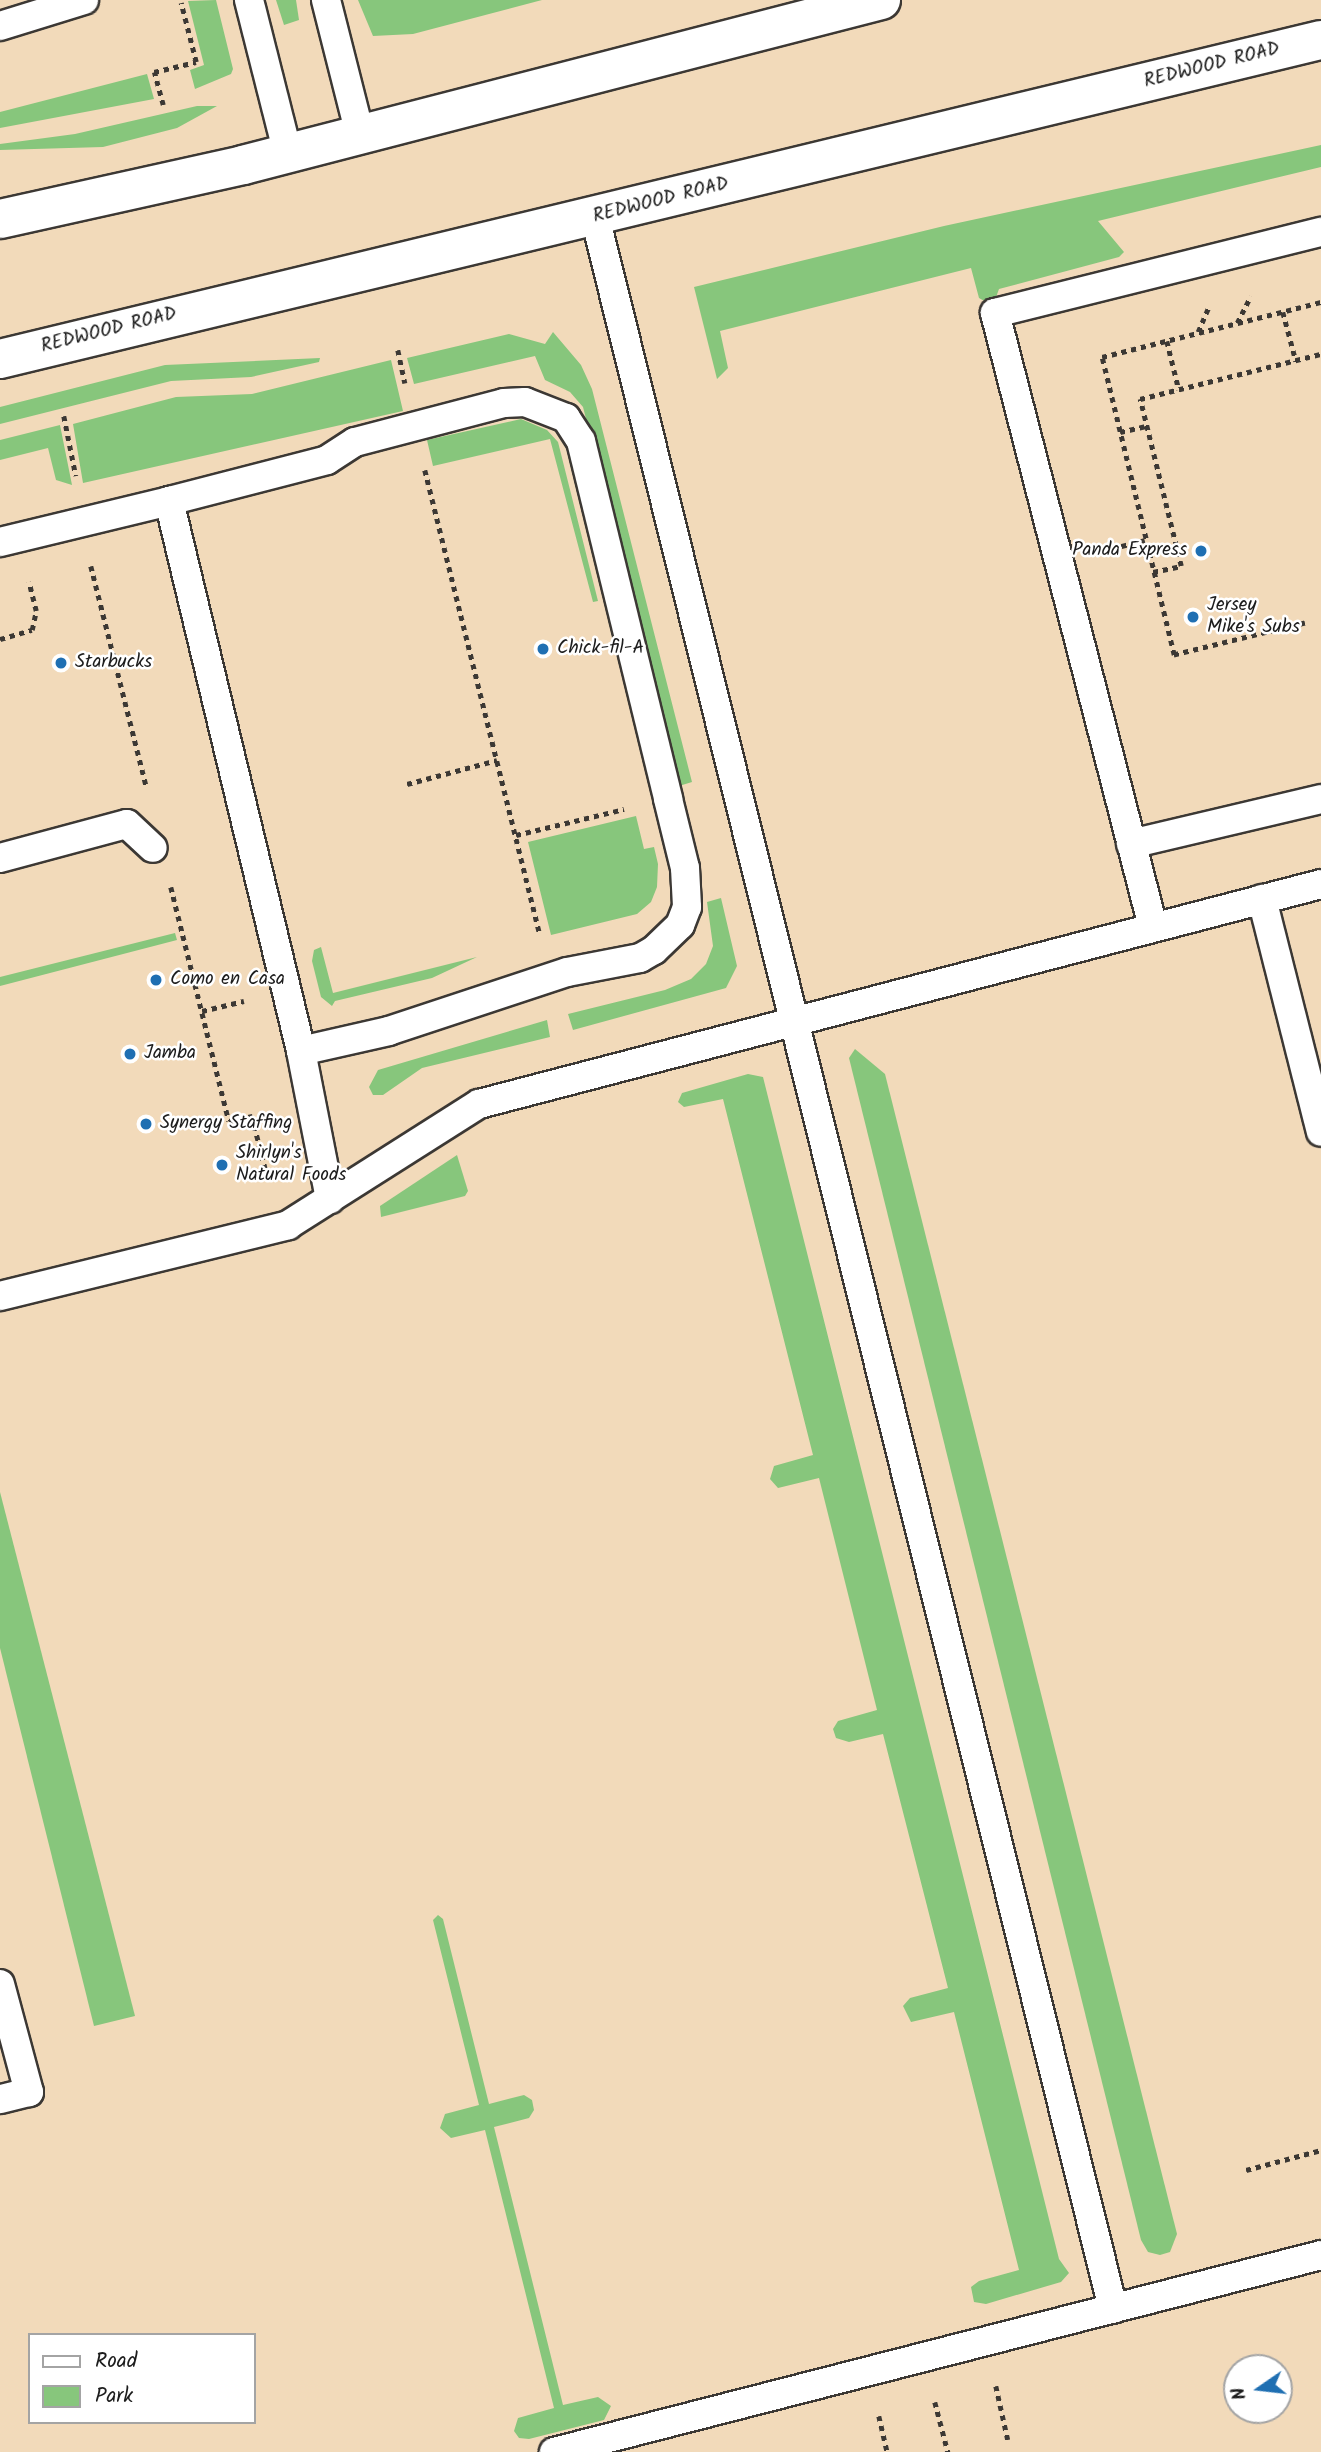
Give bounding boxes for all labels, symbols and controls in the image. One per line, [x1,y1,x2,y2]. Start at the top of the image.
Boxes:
street label: REDWOOD ROAD [1142,38,1282,94]
street label: REDWOOD ROAD [591,173,731,229]
street label: REDWOOD ROAD [39,303,179,359]
place label: Panda Express [1072,540,1187,562]
marker: Panda Express [1193,543,1209,559]
place label: Jersey Mike's Subs [1207,595,1300,639]
marker: Jersey Mike's Subs [1185,609,1201,625]
place label: Chick-fil-A [557,638,644,660]
marker: Chick-fil-A [535,641,551,657]
place label: Starbucks [75,652,152,674]
marker: Starbucks [53,655,69,671]
place label: Como en Casa [170,969,285,991]
marker: Como en Casa [148,972,164,988]
place label: Jamba [144,1043,196,1065]
marker: Jamba [122,1046,138,1062]
place label: Synergy Staffing [160,1113,292,1135]
marker: Synergy Staffing [138,1116,154,1132]
place label: Shirlyn's Natural Foods [236,1143,346,1187]
marker: Shirlyn's Natural Foods [214,1157,230,1173]
legend [28,2333,256,2424]
text: Road [95,2345,137,2378]
north arrow [1223,2354,1293,2424]
text: Park [95,2380,133,2413]
text: N [1224,2384,1256,2403]

